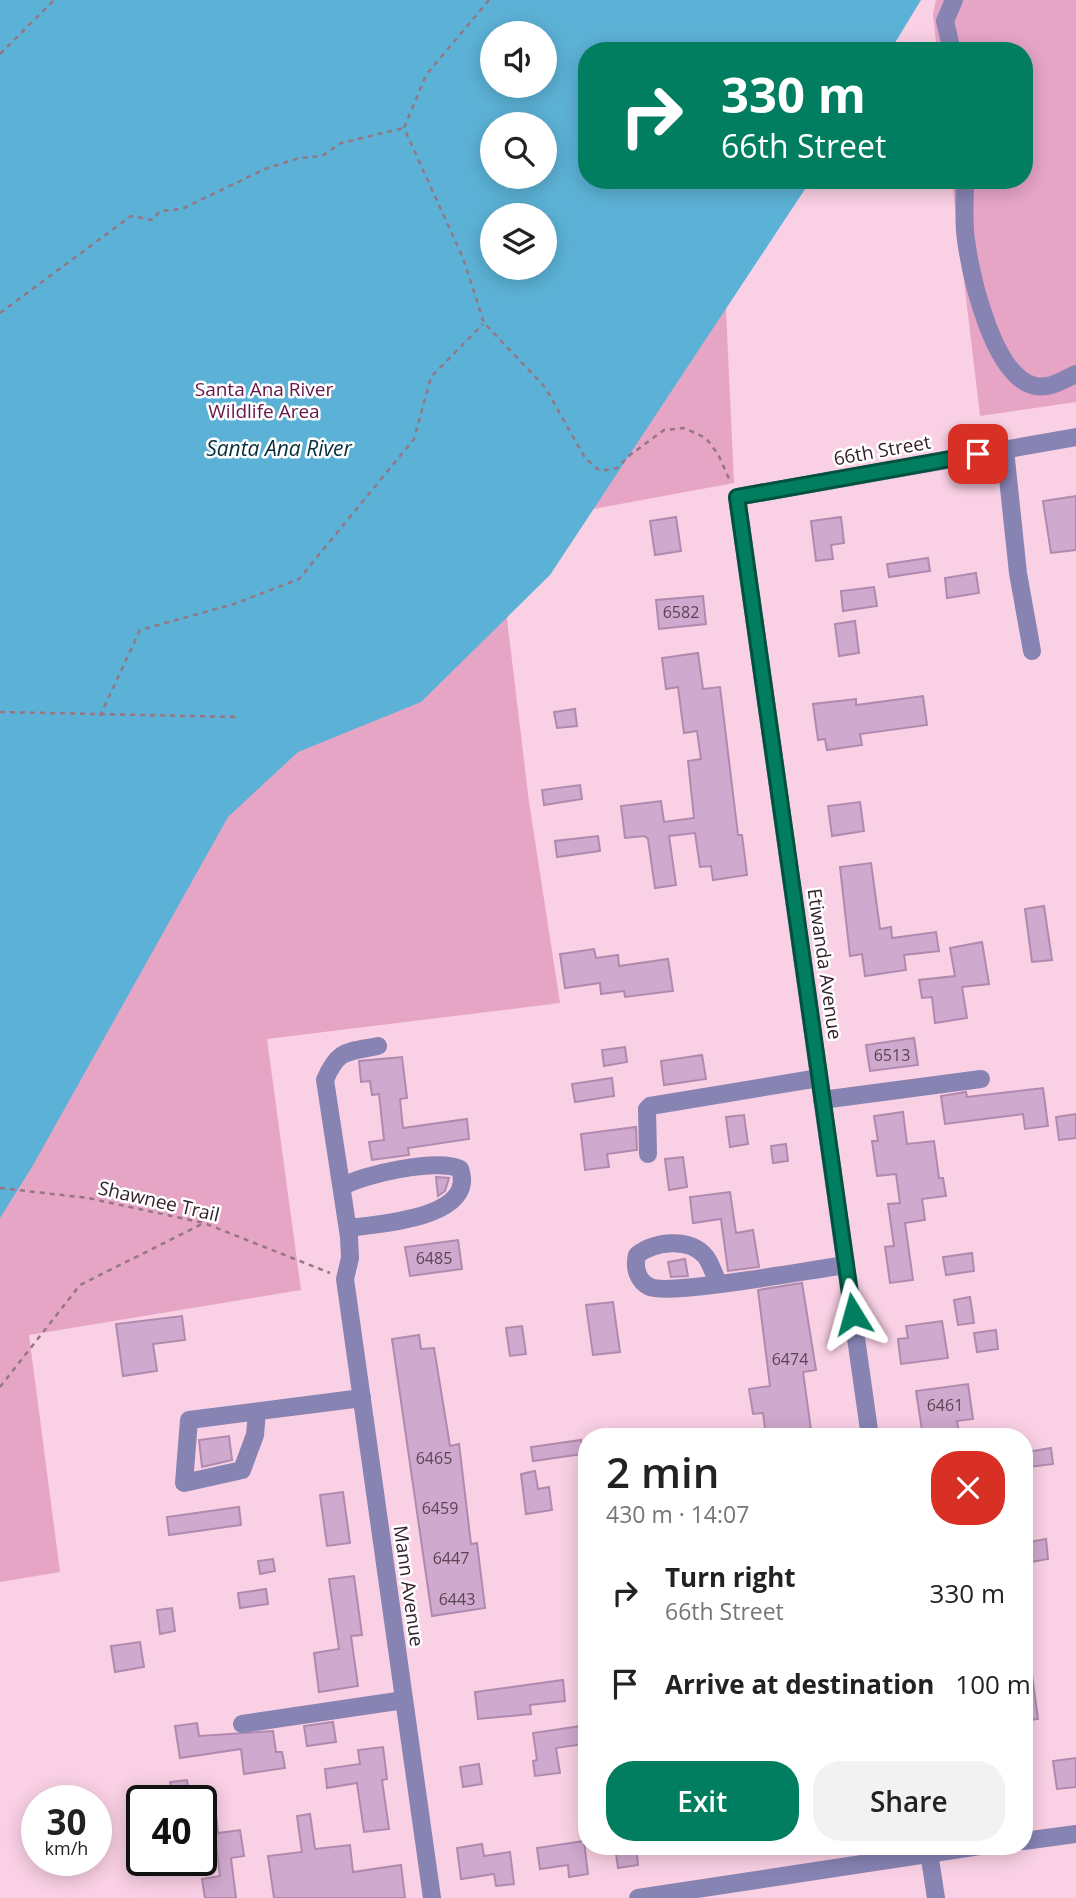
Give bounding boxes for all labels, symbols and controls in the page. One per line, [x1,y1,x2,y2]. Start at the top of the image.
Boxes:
map controls [480,21,557,280]
button: sound [480,21,557,98]
text: 330 m [721,61,866,127]
icon: right [606,70,697,161]
button: search [480,112,557,189]
text: 66th Street [721,124,886,167]
button: layers [480,203,557,280]
park label: Santa Ana River Wildlife Area [195,376,333,424]
pin [948,424,1008,484]
street label: 66th Street [831,429,933,471]
water label: Santa Ana River [206,434,353,462]
icon: arrive [959,435,997,473]
house number: 6582 [663,601,699,623]
street label: Etiwanda Avenue [802,887,848,1041]
house number: 6513 [874,1044,910,1066]
street label: Shawnee Trail [96,1174,222,1228]
house number: 6485 [416,1247,452,1269]
position arrow [816,1277,890,1351]
house number: 6474 [772,1348,808,1370]
house number: 6461 [927,1394,963,1416]
text: 2 min [606,1443,719,1500]
house number: 6465 [416,1447,452,1469]
button: close [931,1451,1005,1525]
house number: 6459 [422,1497,458,1519]
text: 430 m · 14:07 [606,1498,749,1530]
street label: Mann Avenue [388,1524,430,1648]
house number: 6447 [433,1547,469,1569]
text: Turn right [665,1559,796,1595]
icon: right [606,1574,644,1612]
text: 330 m [930,1575,1005,1611]
house number: 6443 [439,1588,475,1610]
text: 66th Street [665,1595,784,1627]
icon: arrive [606,1665,644,1703]
text: Arrive at destination [665,1666,934,1702]
text: 100 m [955,1666,1031,1702]
button: Exit [606,1761,799,1841]
button: Share [813,1761,1005,1841]
speed limit sign: 40 [126,1785,217,1876]
text: 30 [46,1798,87,1845]
text: km/h [45,1836,88,1860]

